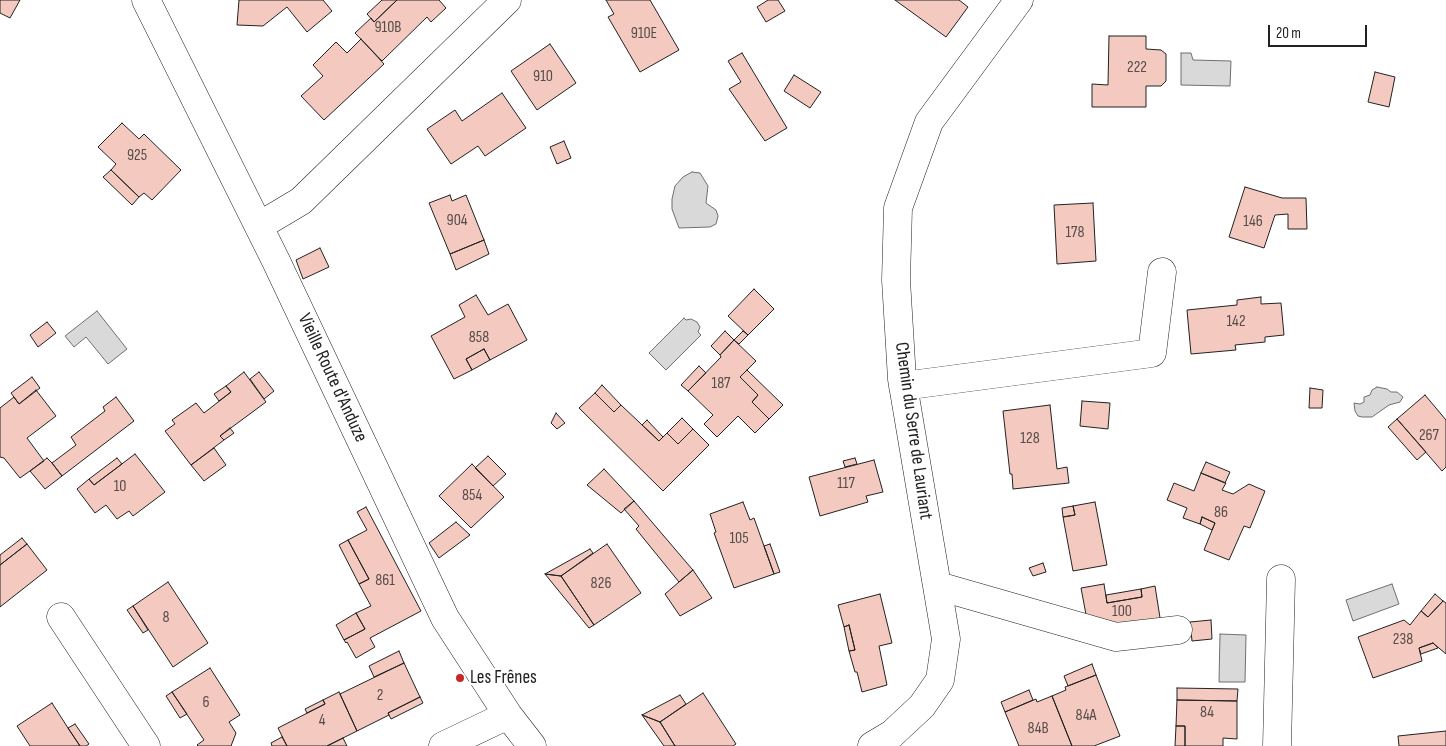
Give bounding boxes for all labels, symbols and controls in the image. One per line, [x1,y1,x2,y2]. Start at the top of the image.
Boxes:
scale bar [1271,15,1370,47]
house number: 910B [375,18,401,38]
house number: 910E [631,24,657,44]
text: 20 m [1276,24,1301,43]
house number: 222 [1127,58,1147,78]
house number: 910 [533,67,553,87]
house number: 925 [127,146,147,166]
house number: 904 [447,211,467,231]
house number: 146 [1243,212,1263,232]
house number: 178 [1066,223,1084,243]
street label: Vieille Route d'Anduze [292,310,372,446]
house number: 142 [1227,312,1245,332]
house number: 858 [469,328,489,348]
street label: Chemin du Serre de Lauriant [889,341,937,521]
house number: 187 [712,374,730,394]
house number: 267 [1419,426,1439,446]
house number: 128 [1020,429,1040,449]
house number: 117 [837,474,855,494]
house number: 10 [114,477,126,497]
house number: 854 [462,486,482,506]
house number: 86 [1214,503,1228,523]
house number: 105 [729,529,749,549]
house number: 861 [375,571,395,591]
house number: 826 [591,574,611,594]
house number: 100 [1112,602,1132,622]
house number: 8 [162,608,170,628]
house number: 238 [1393,630,1413,650]
place label: Les Frênes [470,667,537,689]
marker: Les Frênes [454,672,466,684]
house number: 2 [377,686,383,706]
house number: 6 [202,693,210,713]
house number: 84 [1200,703,1214,723]
house number: 84A [1076,706,1096,726]
house number: 4 [319,711,325,731]
house number: 84B [1027,719,1049,739]

